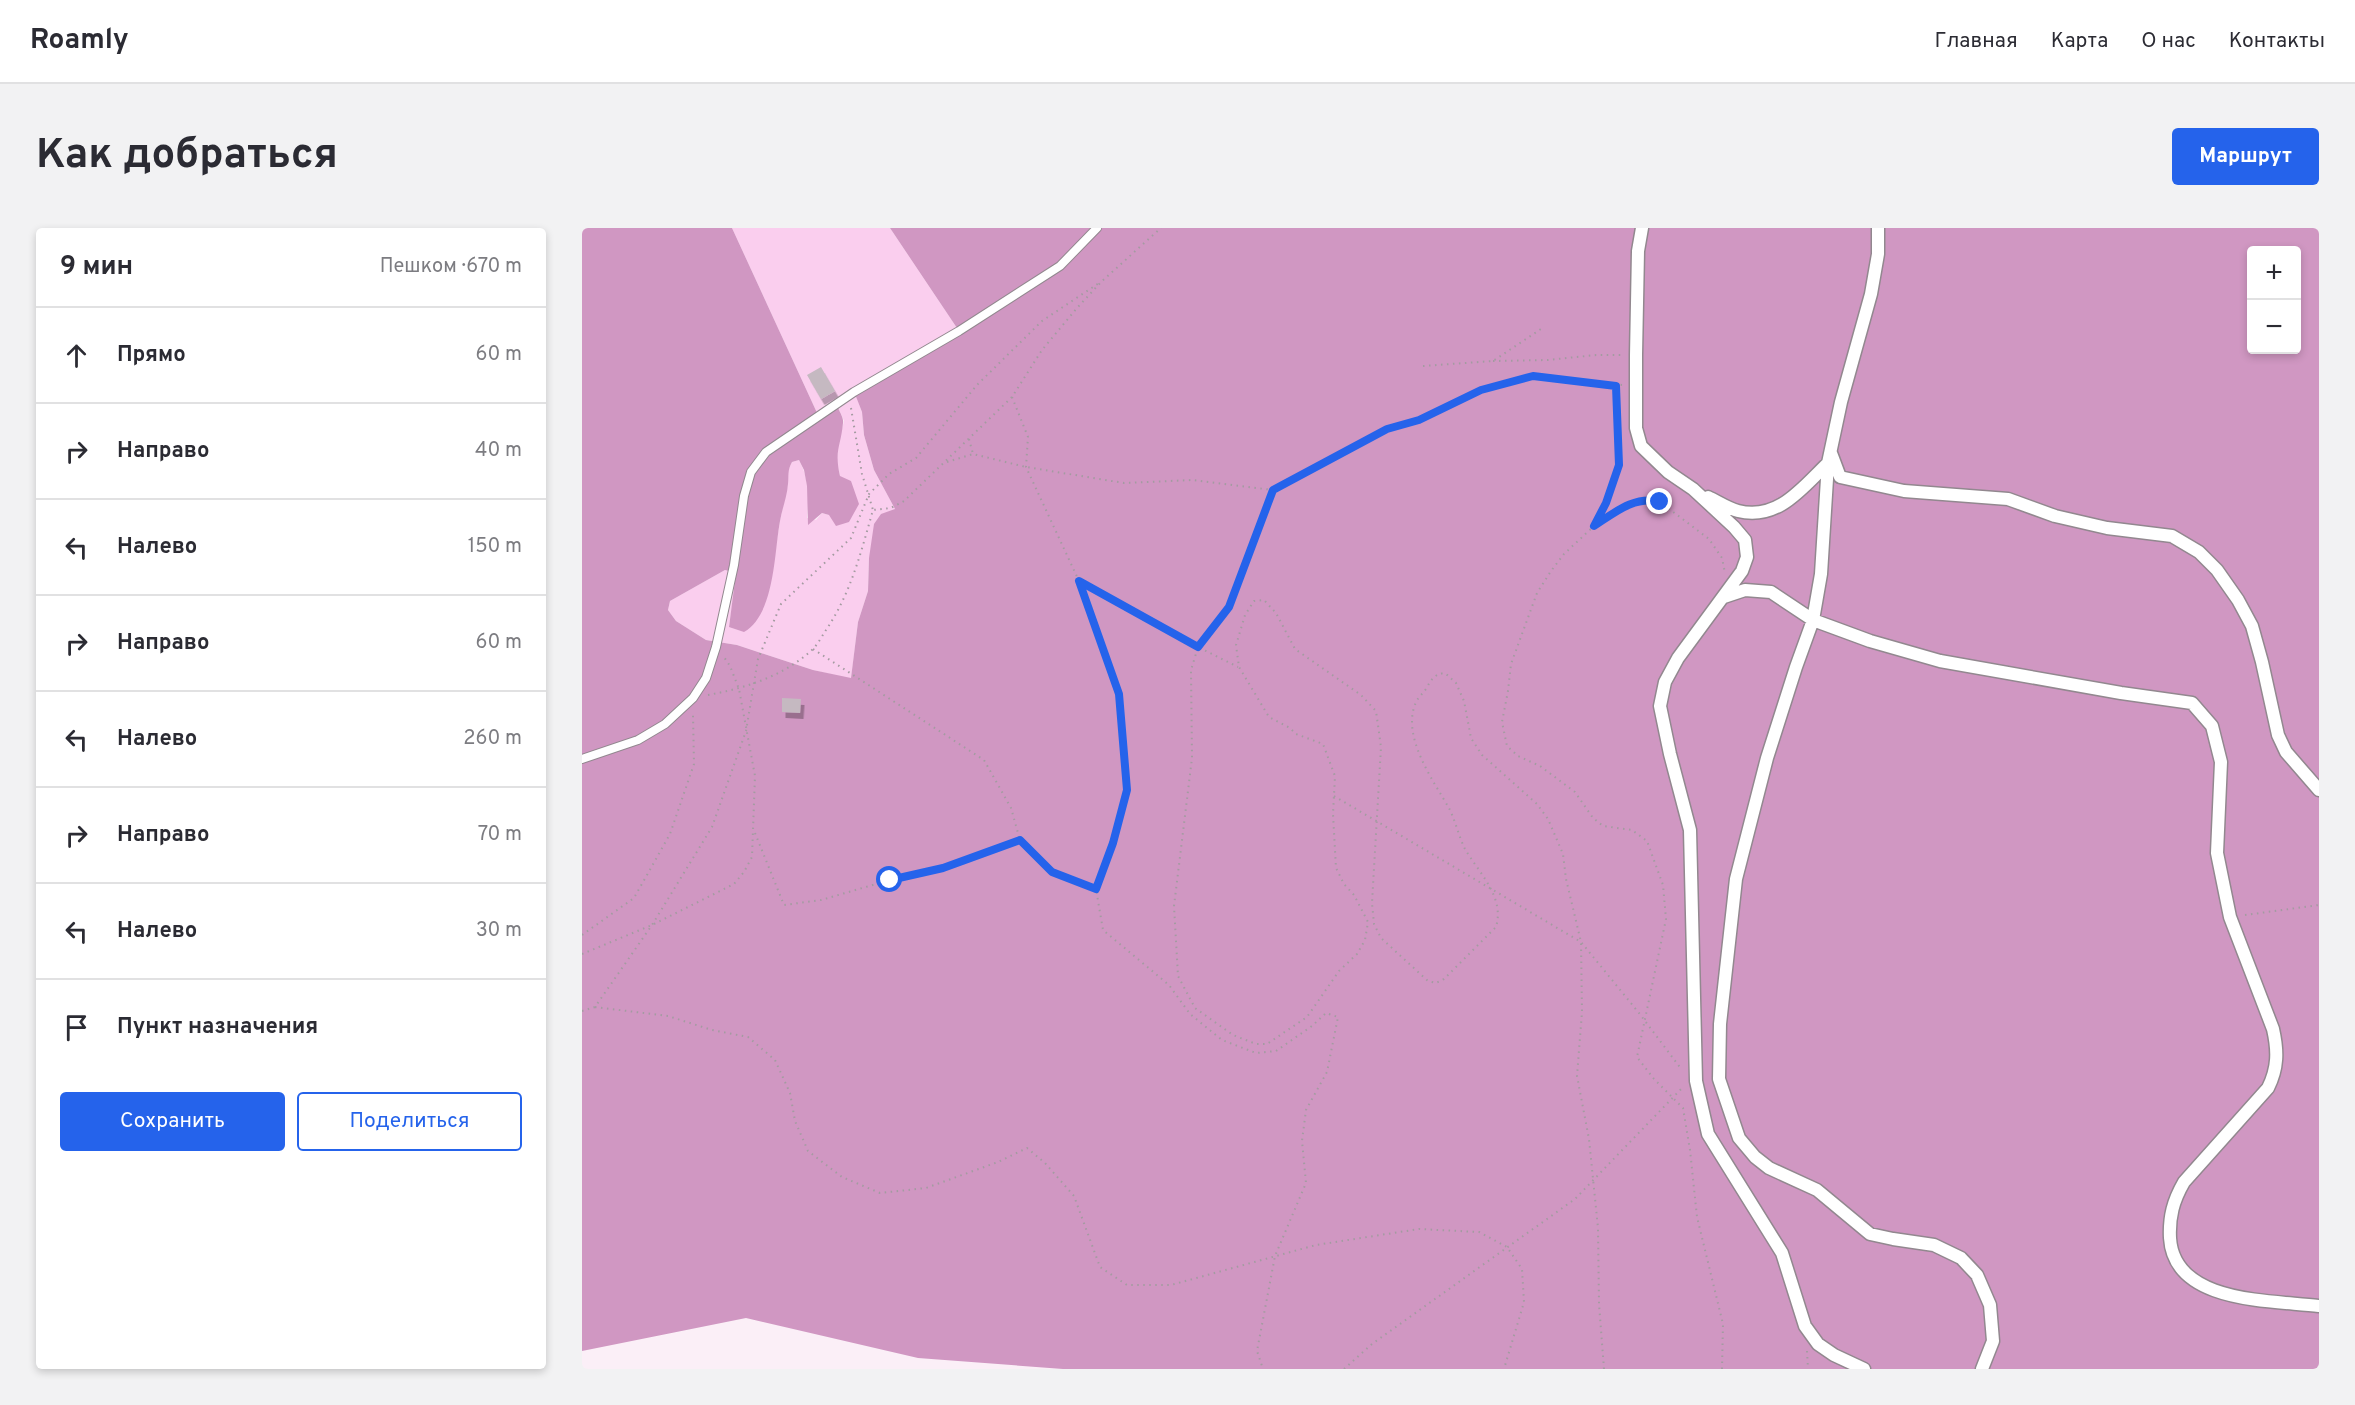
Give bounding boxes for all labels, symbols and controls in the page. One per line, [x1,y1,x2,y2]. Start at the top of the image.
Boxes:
text: Roamly [30,23,129,59]
text: Главная [1934,28,2018,55]
text: Карта [2051,28,2108,55]
text: О нас [2141,28,2196,55]
text: Контакты [2229,28,2325,55]
button: Маршрут [2172,128,2319,185]
text: Как добраться [36,130,338,183]
map controls [2247,246,2301,354]
button: + [2247,246,2301,300]
text: 9 мин [60,251,133,284]
text: Пешком · 670 m [380,254,522,280]
button: − [2247,300,2301,354]
icon: ahead [60,339,93,372]
text: Прямо [117,342,186,369]
text: 60 m [476,342,522,368]
icon: right [60,435,93,468]
text: Направо [117,438,209,465]
text: 40 m [475,438,522,464]
route end [1646,488,1672,514]
icon: left [60,531,93,564]
text: Налево [117,534,197,561]
text: 150 m [468,534,522,560]
icon: right [60,627,93,660]
text: Направо [117,630,209,657]
text: 60 m [476,630,522,656]
icon: left [60,723,93,756]
text: Налево [117,726,197,753]
text: 260 m [463,726,522,752]
icon: right [60,819,93,852]
text: Направо [117,822,209,849]
text: 70 m [478,822,522,848]
route start [876,866,902,892]
icon: left [60,915,93,948]
text: Налево [117,918,197,945]
text: 30 m [476,918,522,944]
icon: arrive [60,1011,93,1044]
text: Пункт назначения [117,1014,318,1041]
button: Сохранить [60,1092,285,1151]
button: Поделиться [297,1092,522,1151]

